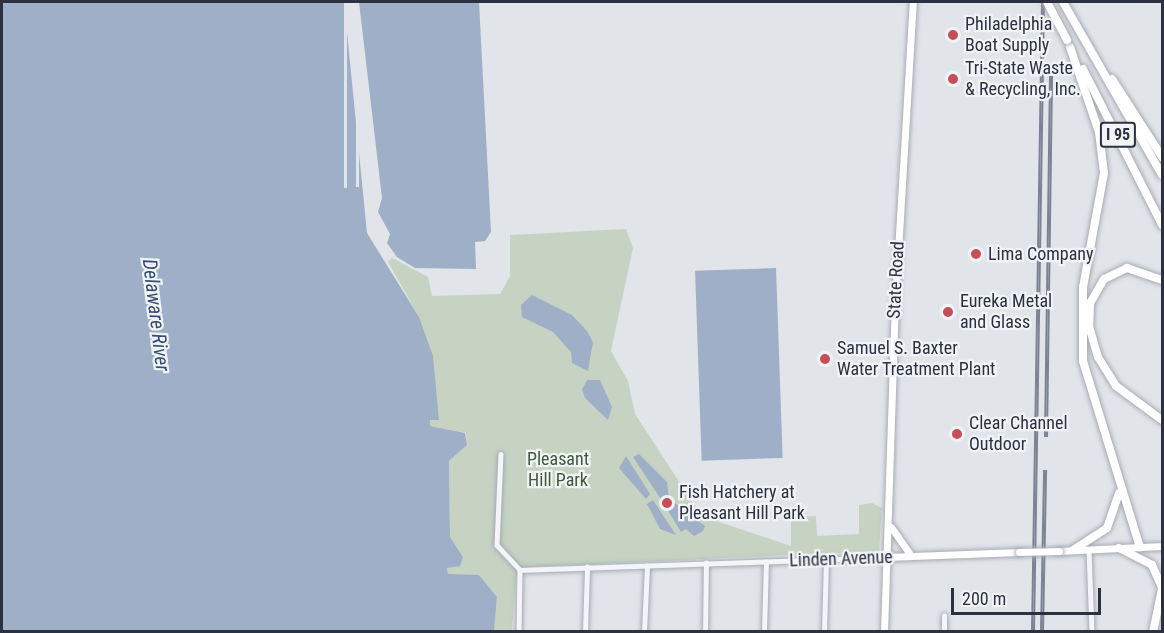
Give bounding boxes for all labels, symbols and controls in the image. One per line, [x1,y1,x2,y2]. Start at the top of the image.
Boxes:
place label: Philadelphia Boat Supply [965,14,1052,57]
marker: Philadelphia Boat Supply [946,28,960,42]
place label: Tri-State Waste & Recycling, Inc. [965,58,1081,100]
marker: Tri-State Waste & Recycling, Inc. [946,72,960,86]
road number: I 95 [1098,122,1138,148]
street label: State Road [883,241,909,319]
place label: Lima Company [988,243,1094,265]
marker: Lima Company [969,247,983,261]
water label: Delaware River [137,257,175,373]
place label: Eureka Metal and Glass [960,291,1052,334]
marker: Eureka Metal and Glass [941,305,955,319]
place label: Samuel S. Baxter Water Treatment Plant [837,338,996,380]
marker: Samuel S. Baxter Water Treatment Plant [818,352,832,366]
place label: Clear Channel Outdoor [969,413,1068,456]
marker: Clear Channel Outdoor [950,427,964,441]
park label: Pleasant Hill Park [527,449,589,492]
place label: Fish Hatchery at Pleasant Hill Park [679,482,805,524]
marker: Fish Hatchery at Pleasant Hill Park [660,496,674,510]
street label: Linden Avenue [789,546,893,572]
scale bar [954,576,1104,614]
text: 200 m [962,588,1006,609]

